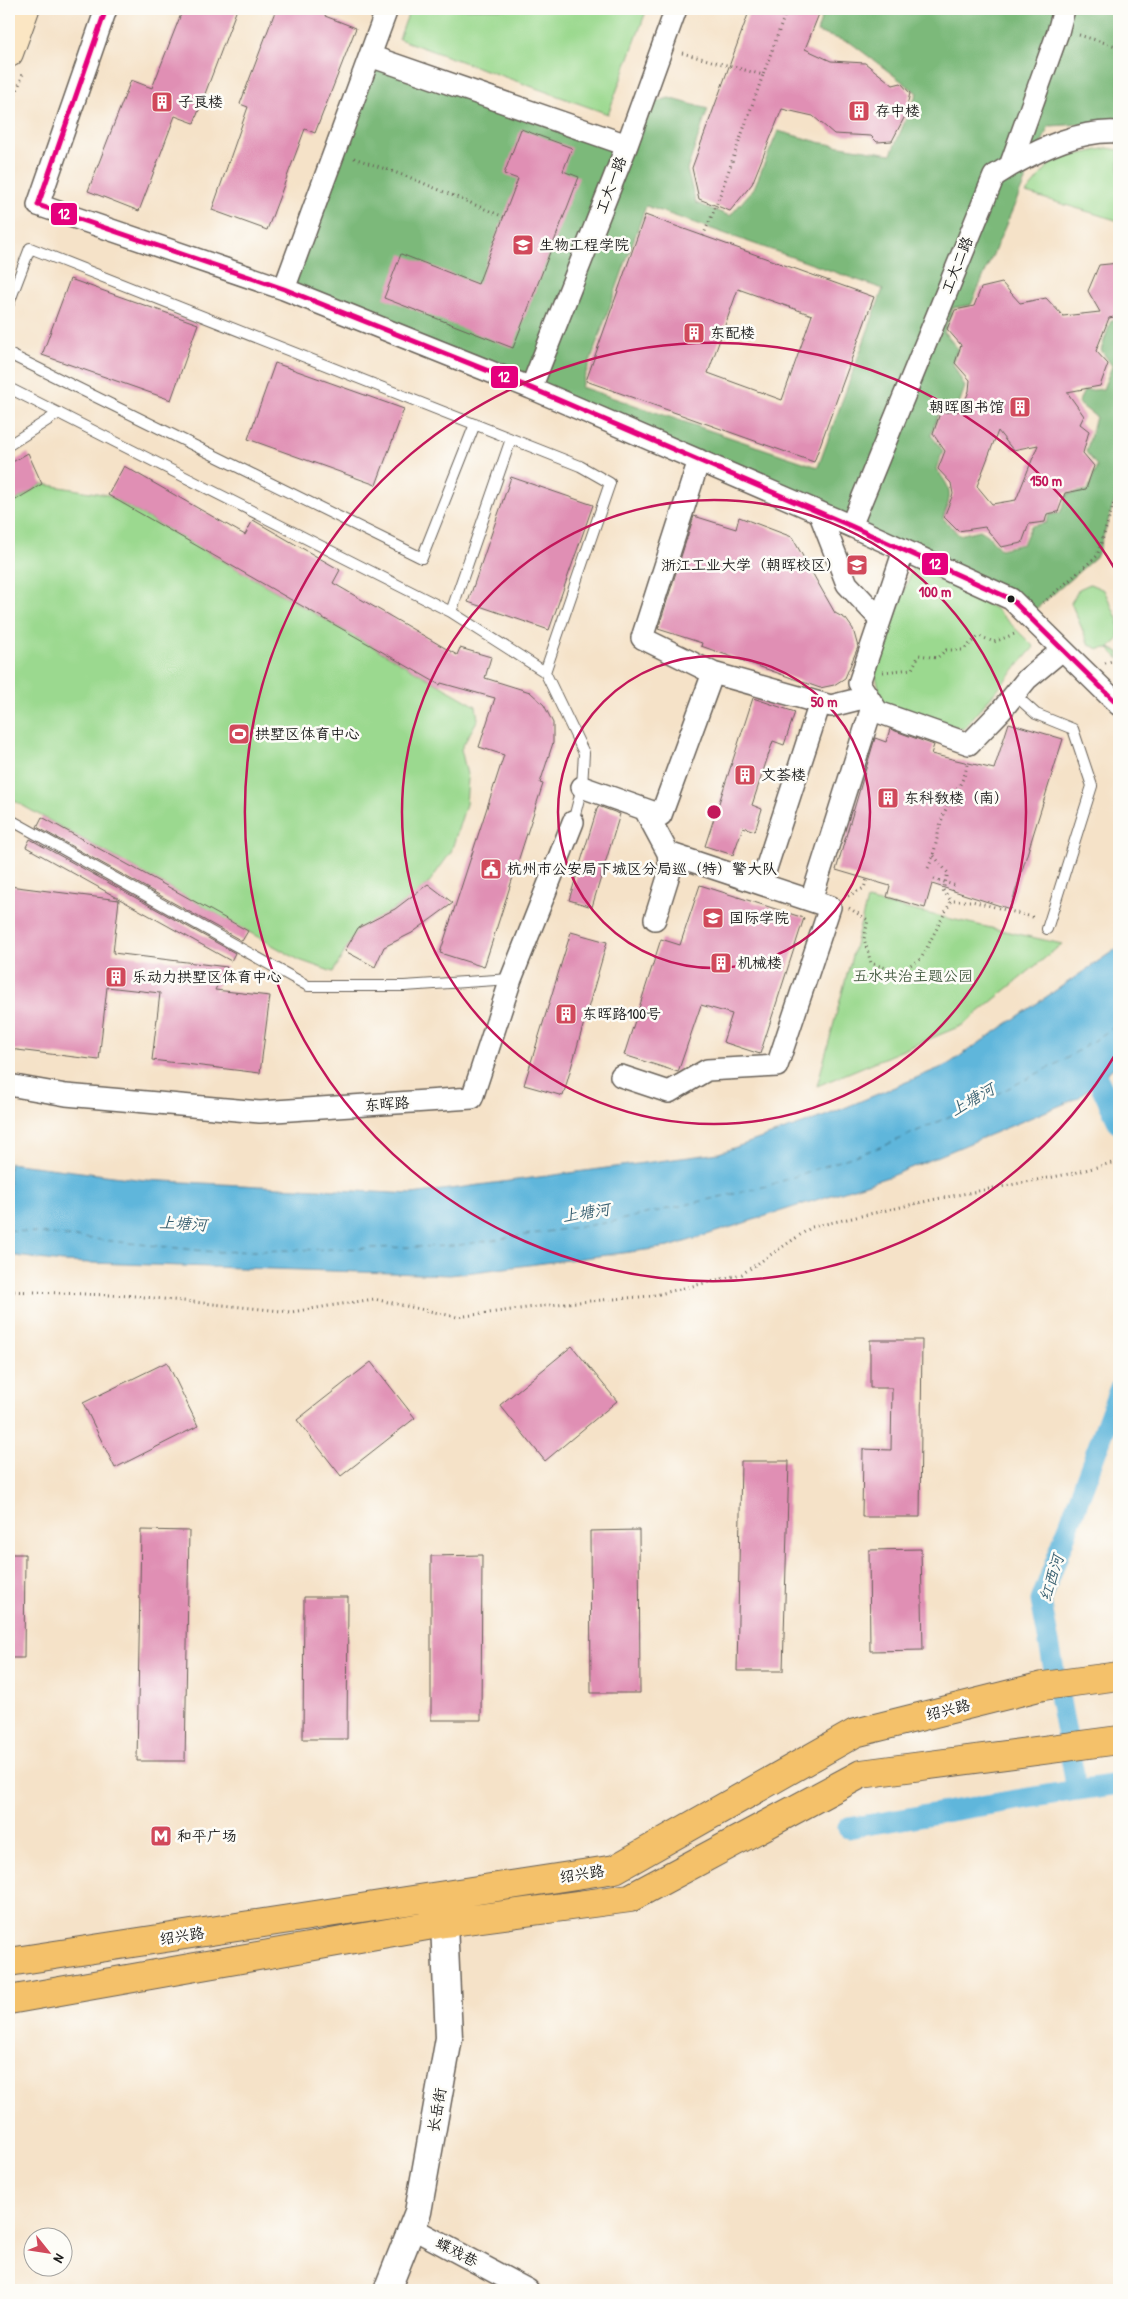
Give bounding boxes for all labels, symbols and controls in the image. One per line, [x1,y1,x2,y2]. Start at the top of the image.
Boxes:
building icon: 子良楼 [150,90,174,114]
place label: 子良楼 [178,91,223,112]
building icon: 存中楼 [847,99,871,123]
place label: 存中楼 [875,100,920,121]
street label: 工大一路 [590,153,631,217]
line badge: 12 [50,202,78,226]
text: 12 [58,204,70,223]
school or university icon: 生物工程学院 [511,233,535,257]
street label: 工大二路 [936,233,978,297]
place label: 生物工程学院 [539,234,629,255]
building icon: 东配楼 [682,321,706,345]
place label: 东配楼 [710,322,755,343]
line badge: 12 [490,365,519,389]
text: 12 [498,367,510,386]
building icon: 朝晖图书馆 [1008,395,1032,419]
place label: 朝晖图书馆 [929,396,1004,417]
text: 150 m [1030,470,1062,491]
line badge: 12 [921,552,949,576]
school or university icon: 浙江工业大学（朝晖校区） [845,553,869,577]
place label: 浙江工业大学（朝晖校区） [661,554,841,575]
text: 12 [929,554,941,573]
text: 100 m [919,581,951,602]
unlabelled marker [1006,594,1016,604]
text: 50 m [811,691,837,712]
sports icon: 拱墅区体育中心 [227,722,251,746]
place label: 拱墅区体育中心 [255,723,360,744]
building icon: 文荟楼 [733,763,757,787]
place label: 文荟楼 [761,764,806,785]
building icon: 东科教楼（南） [876,786,900,810]
place label: 东科教楼（南） [904,787,1009,808]
centre of rings [705,803,723,821]
public building icon: 杭州市公安局下城区分局巡（特）警大队 [479,857,503,881]
place label: 杭州市公安局下城区分局巡（特）警大队 [507,858,777,879]
school or university icon: 国际学院 [701,906,725,930]
place label: 国际学院 [729,907,789,928]
building icon: 机械楼 [709,951,733,975]
place label: 机械楼 [737,952,782,973]
building icon: 乐动力拱墅区体育中心 [104,965,128,989]
park label: 五水共治主题公园 [853,965,973,986]
place label: 乐动力拱墅区体育中心 [132,966,282,987]
building icon: 东晖路100号 [554,1002,578,1026]
place label: 东晖路100号 [582,1003,661,1024]
water label: 上塘河 [946,1076,1001,1121]
street label: 东晖路 [364,1091,410,1116]
water label: 上塘河 [561,1197,614,1227]
water label: 上塘河 [158,1211,211,1235]
water label: 红西河 [1033,1549,1069,1604]
street label: 绍兴路 [923,1694,972,1725]
metro station icon: 和平广场 [149,1824,173,1848]
place label: 和平广场 [177,1825,237,1846]
street label: 绍兴路 [558,1860,606,1887]
street label: 绍兴路 [158,1922,206,1949]
street label: 长岳街 [422,2086,451,2134]
north arrow [22,2226,72,2276]
street label: 蝶戏巷 [432,2232,482,2271]
text: N [49,2251,70,2267]

